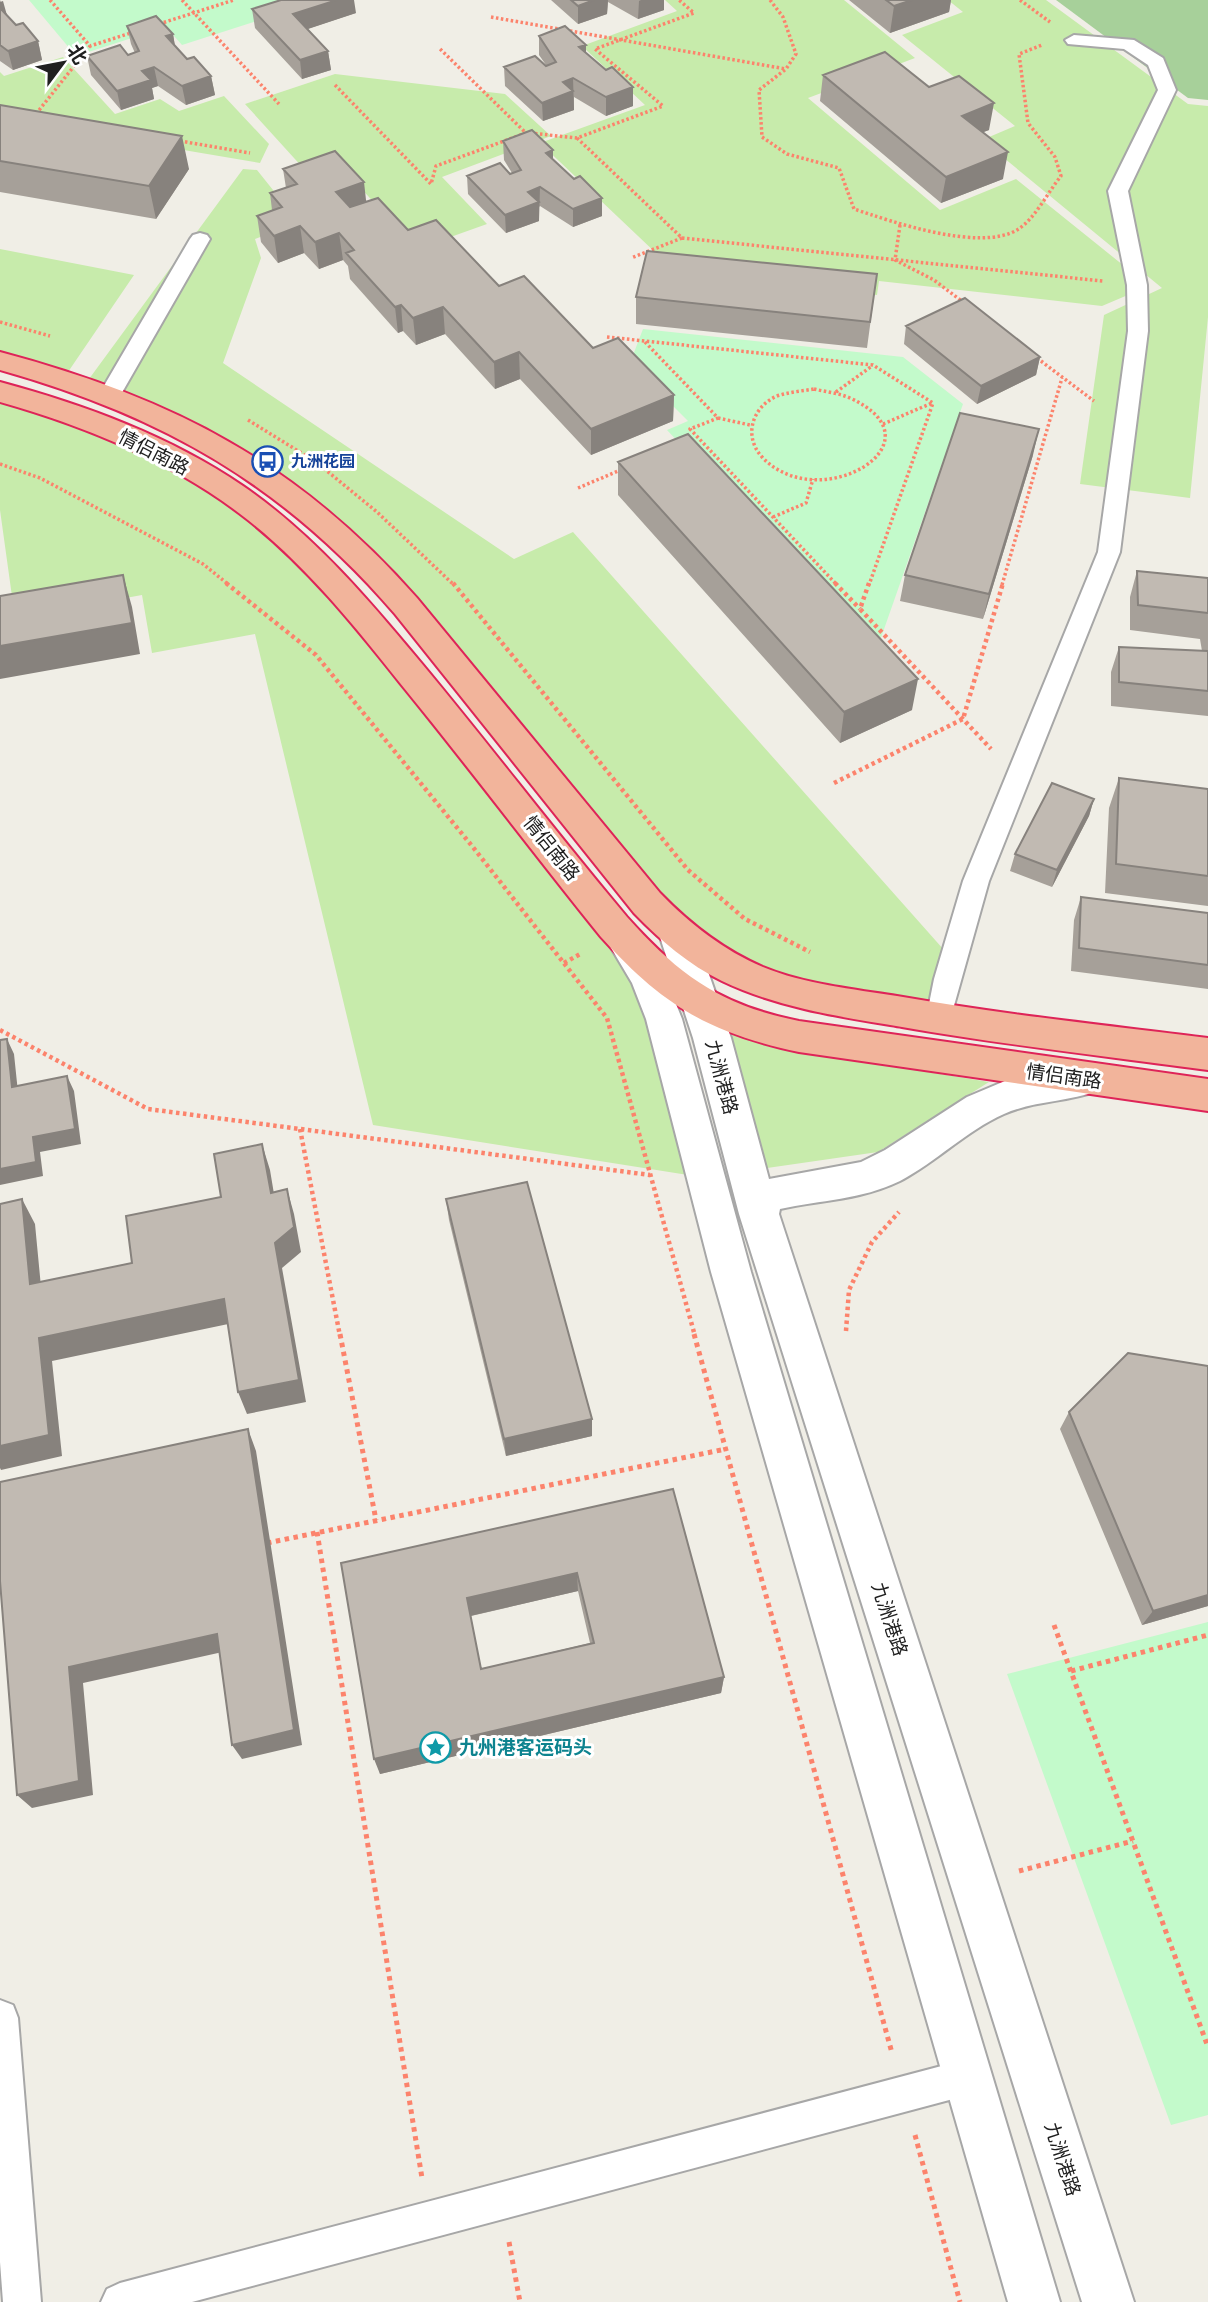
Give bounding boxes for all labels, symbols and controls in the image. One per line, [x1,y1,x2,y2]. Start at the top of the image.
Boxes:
north arrow [28,28,98,98]
text: 北 [62,40,93,68]
street label: 情侣南路 [115,424,193,480]
bus stop icon: 九洲花园 [251,444,285,478]
place label: 九洲花园 [291,451,355,471]
street label: 情侣南路 [519,811,585,885]
street label: 九洲港路 [701,1037,743,1117]
street label: 情侣南路 [1025,1059,1103,1093]
street label: 九洲港路 [867,1579,913,1659]
place icon: 九州港客运码头 [419,1730,453,1764]
place label: 九州港客运码头 [459,1735,592,1759]
street label: 九洲港路 [1040,2119,1086,2199]

